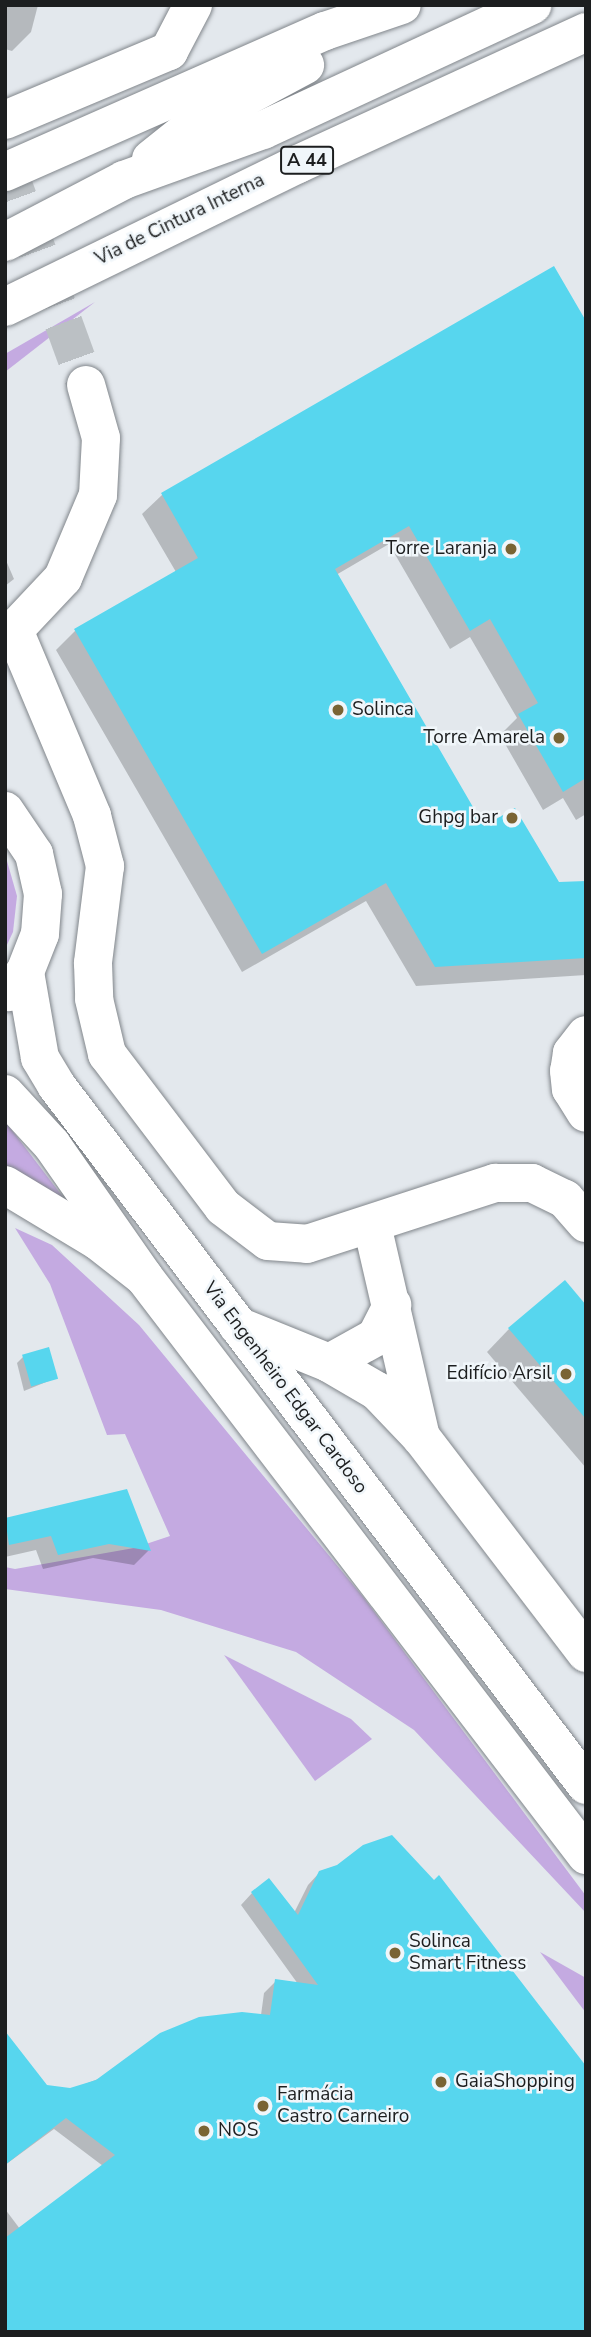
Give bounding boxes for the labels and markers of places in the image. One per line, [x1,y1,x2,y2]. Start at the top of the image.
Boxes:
place label: Torre Laranja [385,538,497,560]
marker: Torre Laranja [503,541,519,557]
place label: Solinca [352,699,414,721]
marker: Solinca [330,702,346,718]
place label: Torre Amarela [423,727,545,749]
marker: Torre Amarela [551,730,567,746]
place label: Ghpg bar [418,807,498,829]
marker: Ghpg bar [504,810,520,826]
place label: Edifício Arsil [446,1363,552,1385]
marker: Edifício Arsil [558,1366,574,1382]
place label: Solinca Smart Fitness [409,1931,527,1975]
marker: Solinca Smart Fitness [387,1945,403,1961]
place label: GaiaShopping [455,2071,575,2093]
marker: GaiaShopping [433,2074,449,2090]
place label: Farmácia Castro Carneiro [277,2084,409,2128]
marker: Farmácia Castro Carneiro [255,2098,271,2114]
place label: NOS [218,2120,258,2142]
marker: NOS [196,2123,212,2139]

